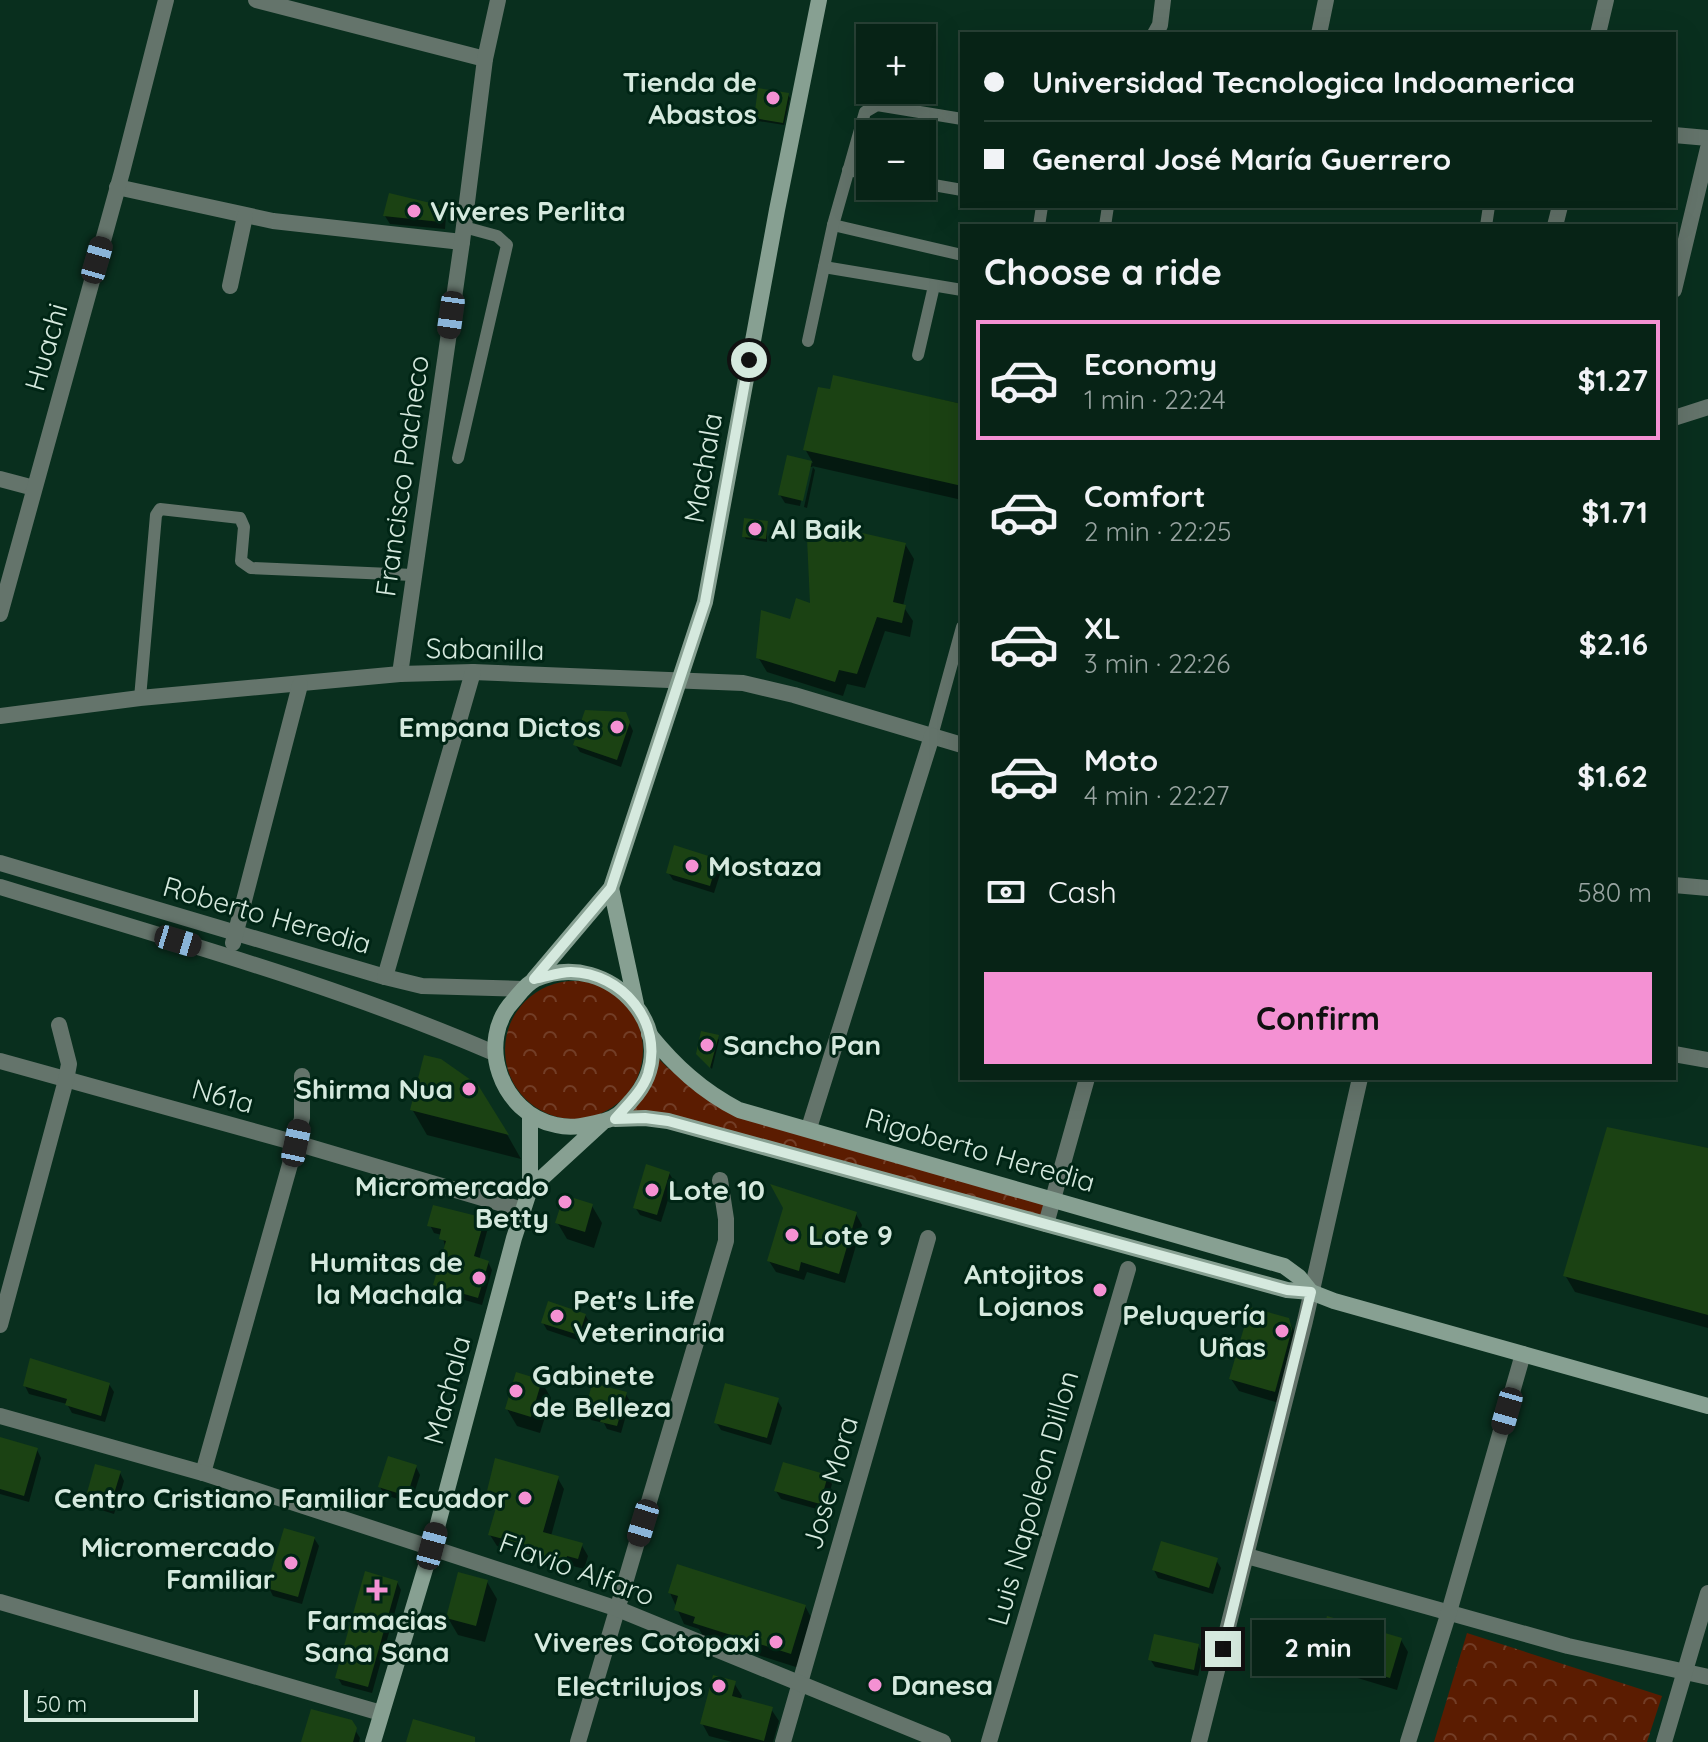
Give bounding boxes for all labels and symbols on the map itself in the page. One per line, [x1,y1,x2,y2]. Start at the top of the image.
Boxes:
place label: Tienda de Abastos [623,64,757,131]
marker: Tienda de Abastos [764,89,782,107]
place label: Viveres Perlita [430,193,626,228]
marker: Viveres Perlita [405,202,423,220]
car [79,234,115,286]
car [436,290,466,340]
street label: Huachi [16,299,75,395]
route start [731,342,767,378]
street label: Francisco Pacheco [367,353,436,599]
street label: Machala [676,410,729,526]
place label: Al Baik [771,511,863,546]
marker: Al Baik [746,520,764,538]
street label: Sabanilla [425,630,545,667]
place label: Empana Dictos [398,709,601,744]
marker: Empana Dictos [608,718,626,736]
place label: Mostaza [708,848,822,883]
marker: Mostaza [683,857,701,875]
street label: Roberto Heredia [159,868,375,961]
car [152,923,204,959]
place label: Sancho Pan [723,1027,881,1062]
marker: Sancho Pan [698,1036,716,1054]
street label: N61a [188,1071,258,1121]
place label: Shirma Nua [295,1071,453,1106]
marker: Shirma Nua [460,1080,478,1098]
street label: Rigoberto Heredia [861,1100,1099,1199]
car [279,1117,313,1169]
place label: Micromercado Betty [355,1168,549,1235]
place label: Lote 10 [668,1172,765,1207]
marker: Lote 10 [643,1181,661,1199]
marker: Micromercado Betty [556,1193,574,1211]
place label: Lote 9 [808,1217,893,1252]
marker: Lote 9 [783,1226,801,1244]
place label: Humitas de la Machala [310,1244,463,1311]
place label: Antojitos Lojanos [964,1256,1084,1323]
marker: Humitas de la Machala [470,1269,488,1287]
marker: Antojitos Lojanos [1091,1281,1109,1299]
place label: Pet's Life Veterinaria [573,1282,725,1349]
place label: Peluquería Uñas [1122,1297,1266,1364]
marker: Pet's Life Veterinaria [548,1307,566,1325]
marker: Peluquería Uñas [1273,1322,1291,1340]
street label: Machala [415,1332,478,1448]
place label: Gabinete de Belleza [532,1357,671,1424]
street label: Luis Napoleon Dillon [979,1366,1086,1629]
marker: Gabinete de Belleza [507,1382,525,1400]
car [1489,1385,1525,1437]
street label: Jose Mora [794,1412,865,1554]
place label: Centro Cristiano Familiar Ecuador [54,1480,509,1515]
marker: Centro Cristiano Familiar Ecuador [516,1489,534,1507]
car [625,1497,661,1549]
car [414,1520,450,1572]
street label: Flavio Alfaro [495,1524,660,1613]
place label: Micromercado Familiar [81,1529,275,1596]
marker: Micromercado Familiar [282,1554,300,1572]
marker: Farmacias Sana Sana [368,1581,386,1599]
place label: Farmacias Sana Sana [305,1602,450,1669]
callout: 2 min [1251,1621,1383,1677]
place label: Viveres Cotopaxi [534,1624,760,1659]
route end [1205,1631,1241,1667]
marker: Viveres Cotopaxi [767,1633,785,1651]
place label: Danesa [891,1667,993,1702]
place label: Electrilujos [556,1668,703,1703]
marker: Danesa [866,1676,884,1694]
marker: Electrilujos [710,1677,728,1695]
scale bar [24,1686,198,1722]

